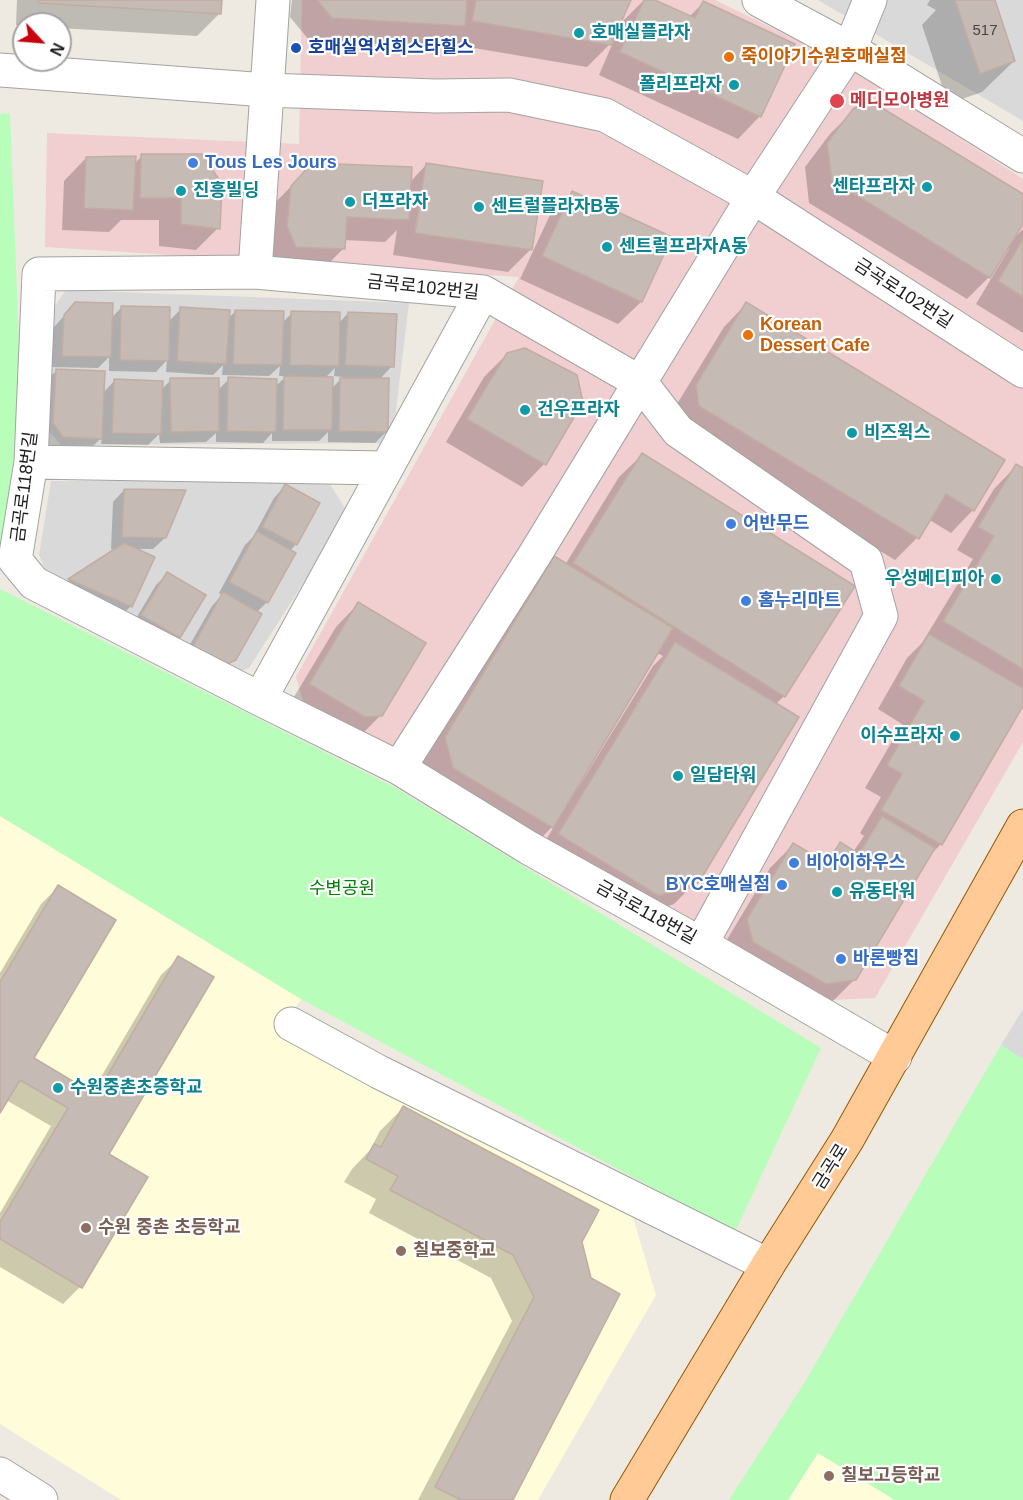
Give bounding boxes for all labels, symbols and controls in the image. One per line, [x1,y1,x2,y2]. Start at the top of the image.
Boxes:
north arrow [12,12,72,72]
place label: 호매실플라자 [591,22,690,44]
house number: 517 [972,22,998,40]
marker: 호매실플라자 [572,26,586,40]
place label: 호매실역서희스타힐스 [308,37,474,59]
text: N [47,40,67,58]
marker: 호매실역서희스타힐스 [289,41,303,55]
place label: 죽이야기수원호매실점 [741,46,907,68]
marker: 죽이야기수원호매실점 [722,50,736,64]
place label: 폴리프라자 [639,74,722,96]
marker: 폴리프라자 [727,78,741,92]
place label: 메디모아병원 [850,90,949,112]
marker: 메디모아병원 [828,92,846,110]
place label: Tous Les Jours [205,152,337,174]
marker: Tous Les Jours [186,156,200,170]
place label: 센타프라자 [832,176,915,198]
place label: 진흥빌딩 [193,180,259,202]
marker: 센타프라자 [920,180,934,194]
marker: 진흥빌딩 [174,184,188,198]
place label: 더프라자 [362,191,428,213]
marker: 더프라자 [343,195,357,209]
place label: 센트럴플라자B동 [491,196,620,218]
marker: 센트럴플라자B동 [472,200,486,214]
place label: 센트럴프라자A동 [619,236,748,258]
marker: 센트럴프라자A동 [600,240,614,254]
street label: 금곡로102번길 [850,254,956,334]
street label: 금곡로102번길 [366,271,480,305]
place label: Korean Dessert Cafe [760,314,870,356]
marker: Korean Dessert Cafe [741,328,755,342]
place label: 건우프라자 [537,399,620,421]
marker: 건우프라자 [518,403,532,417]
place label: 비즈윅스 [864,422,930,444]
marker: 비즈윅스 [845,426,859,440]
street label: 금곡로118번길 [7,430,43,544]
place label: 어반무드 [743,513,809,535]
marker: 어반무드 [724,517,738,531]
place label: 우성메디피아 [885,568,984,590]
marker: 우성메디피아 [989,572,1003,586]
place label: 홈누리마트 [758,590,841,612]
marker: 홈누리마트 [739,594,753,608]
place label: 이수프라자 [860,725,943,747]
marker: 이수프라자 [948,729,962,743]
place label: 일담타워 [690,765,756,787]
marker: 일담타워 [671,769,685,783]
place label: 비아이하우스 [806,852,905,874]
marker: 비아이하우스 [787,856,801,870]
place label: BYC호매실점 [666,874,770,896]
street label: 금곡로118번길 [592,877,700,949]
park label: 수변공원 [309,878,375,900]
marker: BYC호매실점 [775,878,789,892]
place label: 유동타워 [849,881,915,903]
marker: 유동타워 [830,885,844,899]
place label: 바론빵집 [853,948,919,970]
marker: 바론빵집 [834,952,848,966]
place label: 수원중촌초증학교 [70,1077,202,1099]
marker: 수원중촌초증학교 [51,1081,65,1095]
street label: 금곡로 [809,1140,853,1194]
place label: 수원 중촌 초등학교 [98,1217,240,1239]
marker: 수원 중촌 초등학교 [79,1221,93,1235]
place label: 칠보중학교 [413,1240,496,1262]
marker: 칠보중학교 [394,1244,408,1258]
place label: 칠보고등학교 [841,1465,940,1487]
marker: 칠보고등학교 [822,1469,836,1483]

